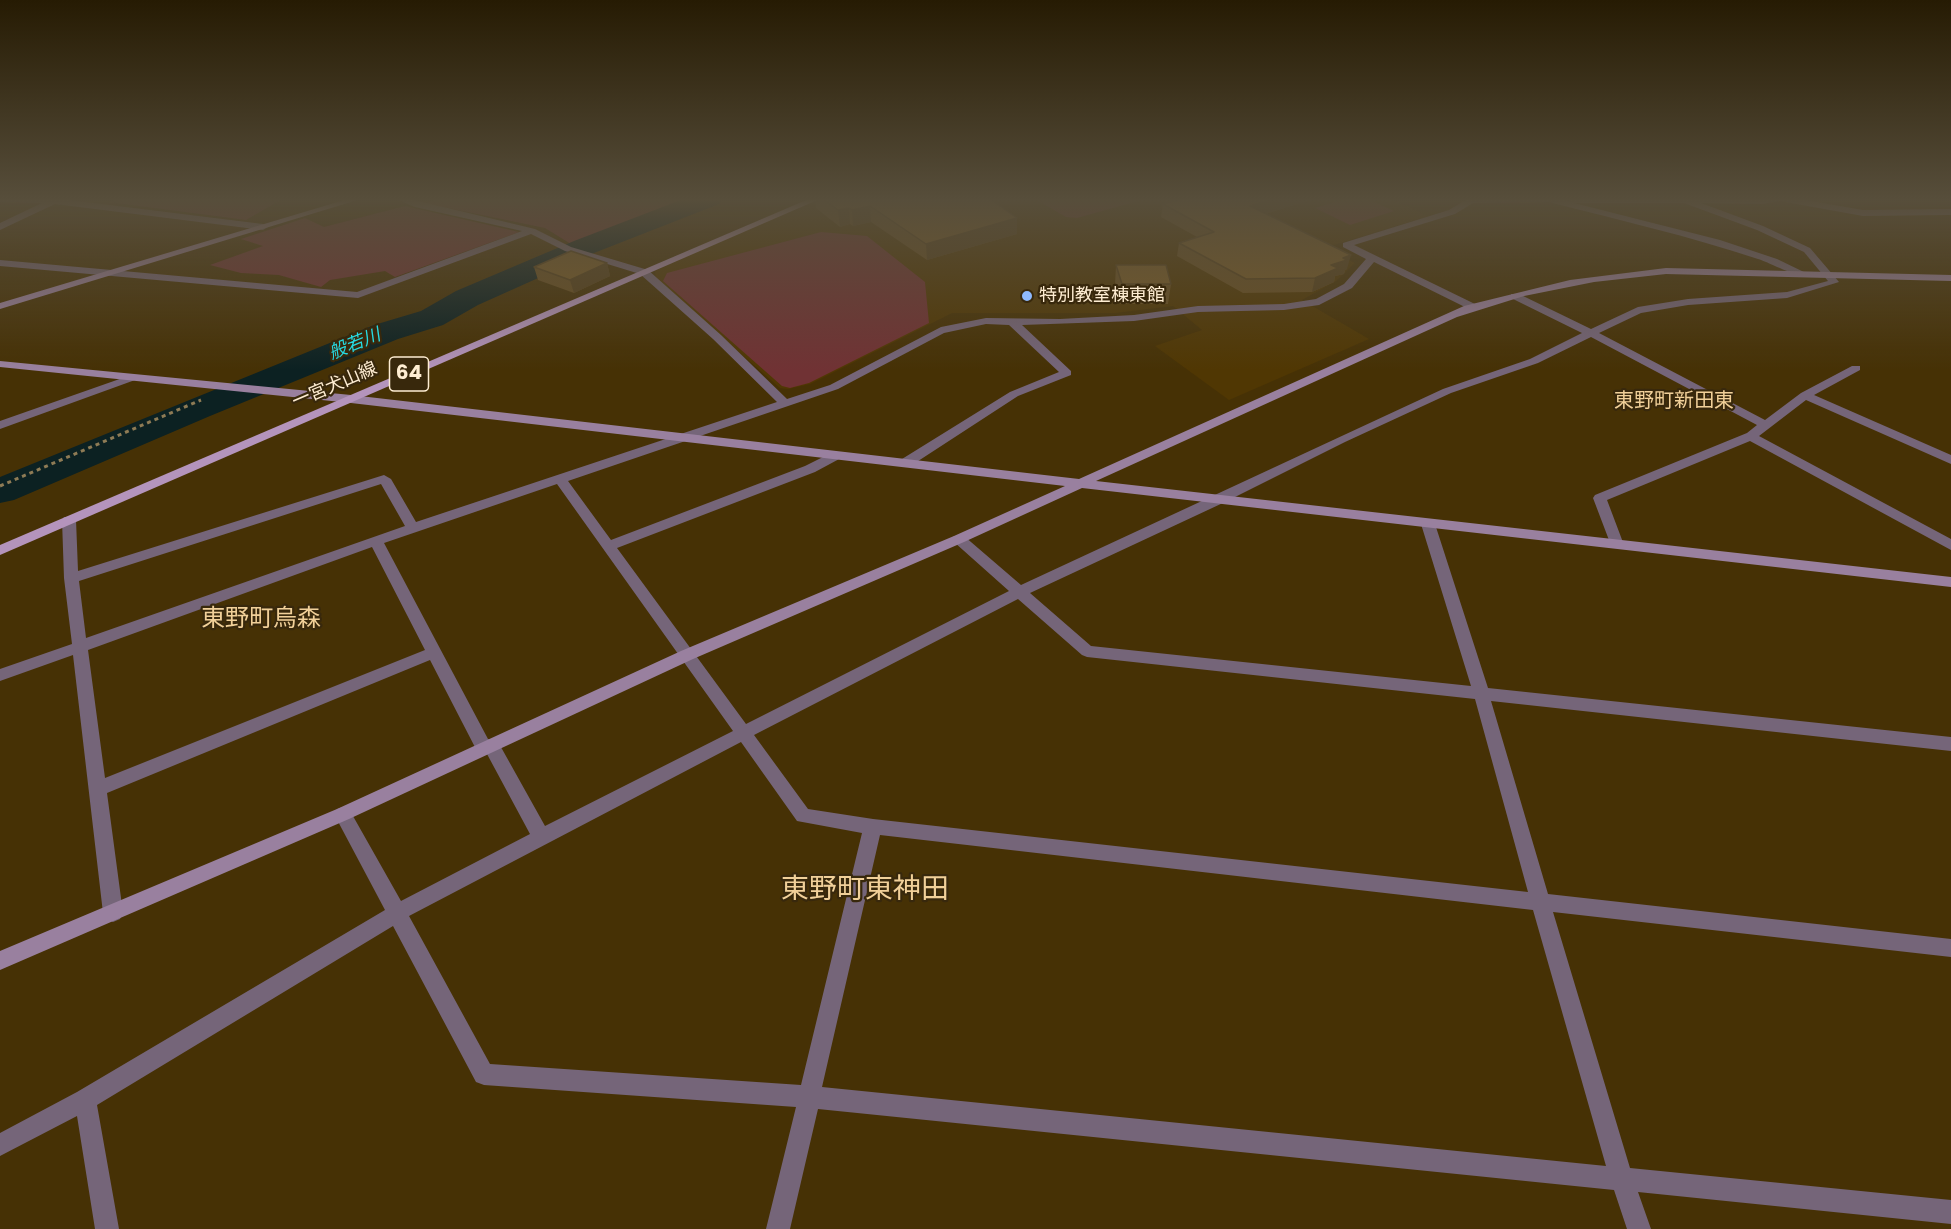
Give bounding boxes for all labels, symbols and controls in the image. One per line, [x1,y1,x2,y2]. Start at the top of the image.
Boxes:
place label: 特別教室棟東館 [1039,285,1165,307]
marker: 特別教室棟東館 [1020,289,1034,303]
water label: 般若川 [326,325,384,365]
road number: 64 [390,357,428,391]
street label: 一宮犬山線 [289,358,381,414]
district label: 東野町新田東 [1614,390,1734,414]
district label: 東野町烏森 [201,606,321,634]
district label: 東野町東神田 [781,874,949,908]

